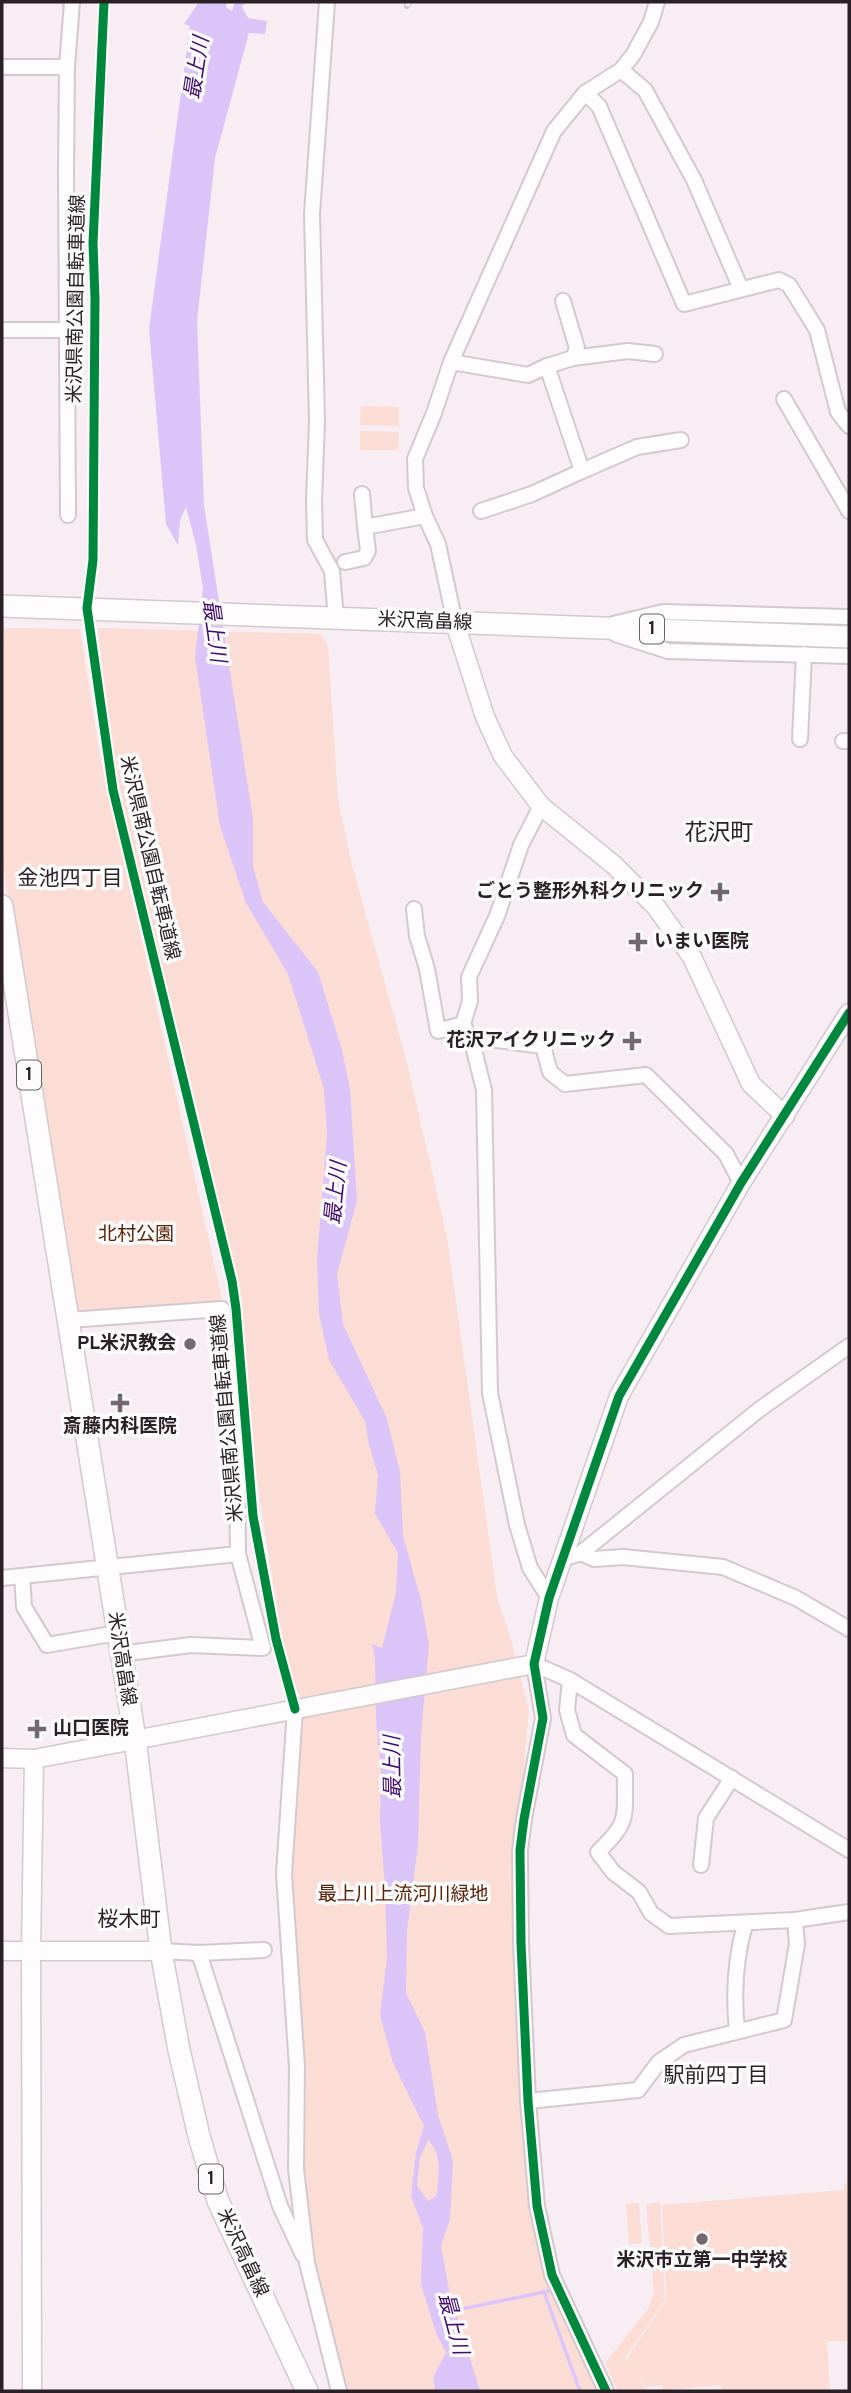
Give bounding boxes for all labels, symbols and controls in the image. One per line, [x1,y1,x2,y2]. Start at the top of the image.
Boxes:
water label: 最上川 [180,33,217,101]
street label: 米沢県南公園自転車道線 [63,194,91,404]
water label: 最上川 [195,598,231,666]
street label: 米沢高畠線 [377,608,473,636]
road number: 1 [640,614,664,644]
street label: 米沢県南公園自転車道線 [114,753,184,963]
district label: 花沢町 [685,820,754,849]
district label: 金池四丁目 [18,866,123,893]
place label: ごとう整形外科クリニック [476,880,704,904]
marker: ごとう整形外科クリニック [710,882,730,902]
place label: いまい医院 [654,930,749,954]
marker: いまい医院 [628,932,648,952]
place label: 花沢アイクリニック [446,1029,616,1053]
marker: 花沢アイクリニック [622,1031,642,1051]
road number: 1 [17,1060,41,1090]
water label: 最上川 [320,1158,354,1226]
park label: 北村公園 [98,1223,174,1247]
street label: 米沢県南公園自転車道線 [207,1313,249,1523]
place label: PL米沢教会 [77,1332,176,1356]
marker: PL米沢教会 [182,1336,198,1352]
marker: 斎藤内科医院 [110,1393,130,1413]
place label: 斎藤内科医院 [63,1415,177,1439]
street label: 米沢高畠線 [102,1610,140,1708]
place label: 山口医院 [53,1717,129,1741]
marker: 山口医院 [27,1719,47,1739]
water label: 最上川 [380,1733,408,1799]
park label: 最上川上流河川緑地 [317,1883,489,1907]
district label: 桜木町 [98,1907,161,1934]
district label: 駅前四丁目 [664,2063,769,2090]
road number: 1 [199,2164,223,2194]
street label: 米沢高畠線 [211,2205,273,2301]
marker: 米沢市立第一中学校 [694,2231,710,2247]
place label: 米沢市立第一中学校 [616,2249,788,2273]
water label: 最上川 [431,2290,474,2360]

